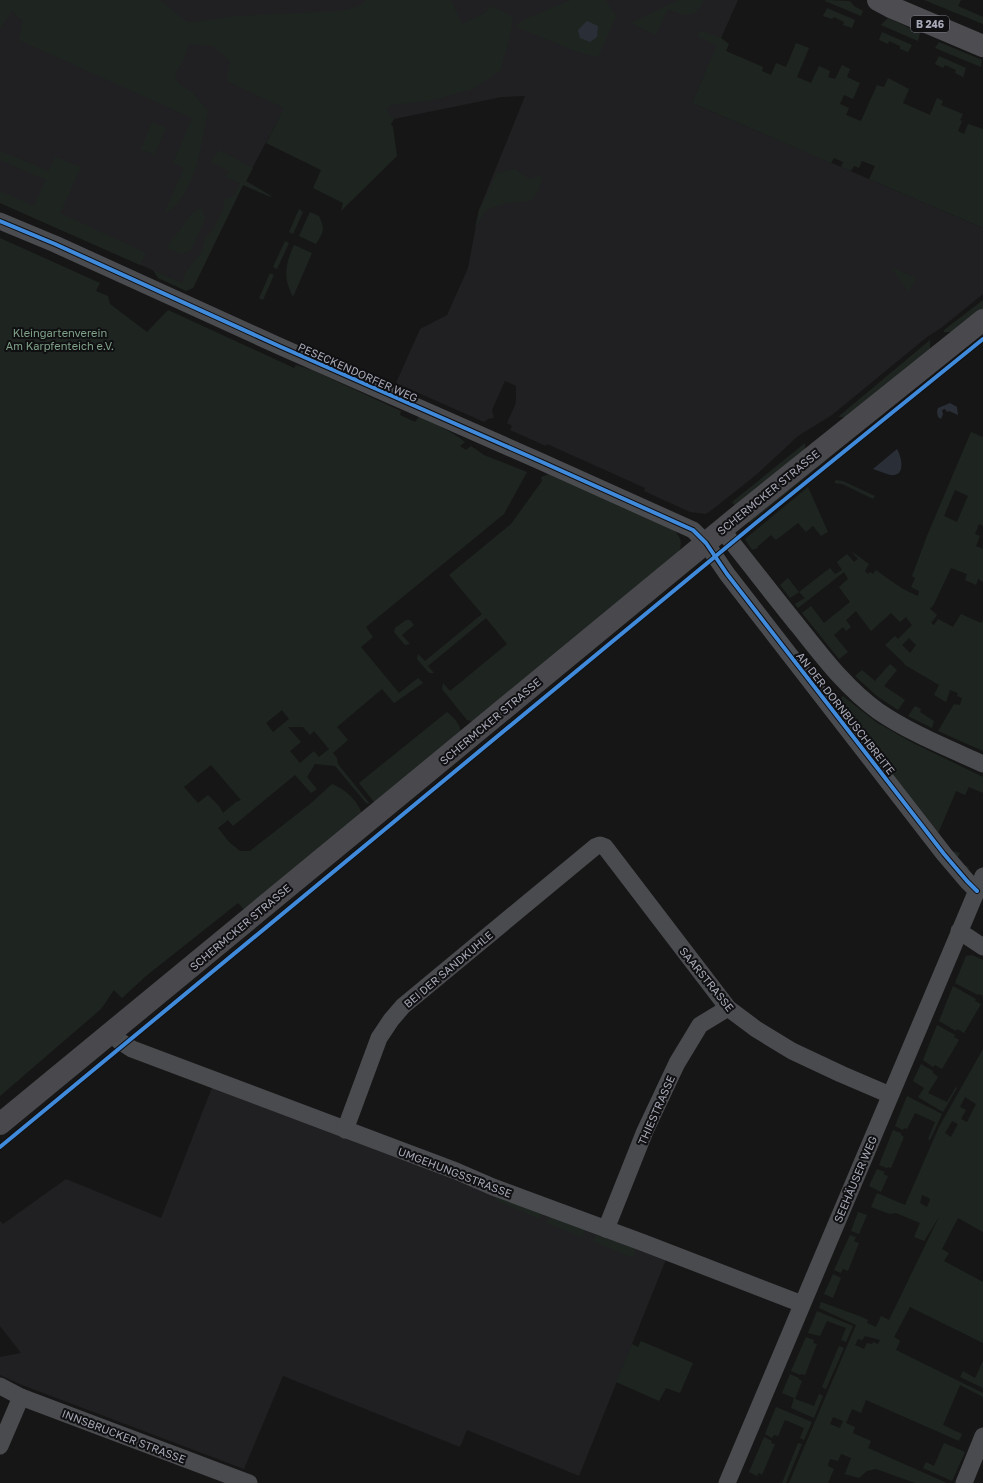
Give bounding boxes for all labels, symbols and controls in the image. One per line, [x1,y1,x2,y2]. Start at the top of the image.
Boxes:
road number: B 246 [911,16,949,32]
park label: Kleingartenverein Am Karpfenteich e.V. [6,326,114,352]
street label: PESECKENDORFER WEG [296,340,420,404]
street label: SCHERMCKER STRASSE [714,447,822,537]
street label: AN DER DORNBUSCHBREITE [794,649,898,777]
street label: SCHERMCKER STRASSE [437,675,543,767]
street label: SCHERMCKER STRASSE [187,881,293,973]
street label: BEI DER SANDKUHLE [401,928,495,1010]
street label: SAARSTRASSE [677,944,737,1014]
street label: THIESTRASSE [635,1073,677,1147]
street label: SEEHÄUSER WEG [831,1134,879,1224]
street label: UMGEHUNGSSTRASSE [396,1144,514,1200]
street label: INNSBRUCKER STRASSE [60,1406,188,1466]

